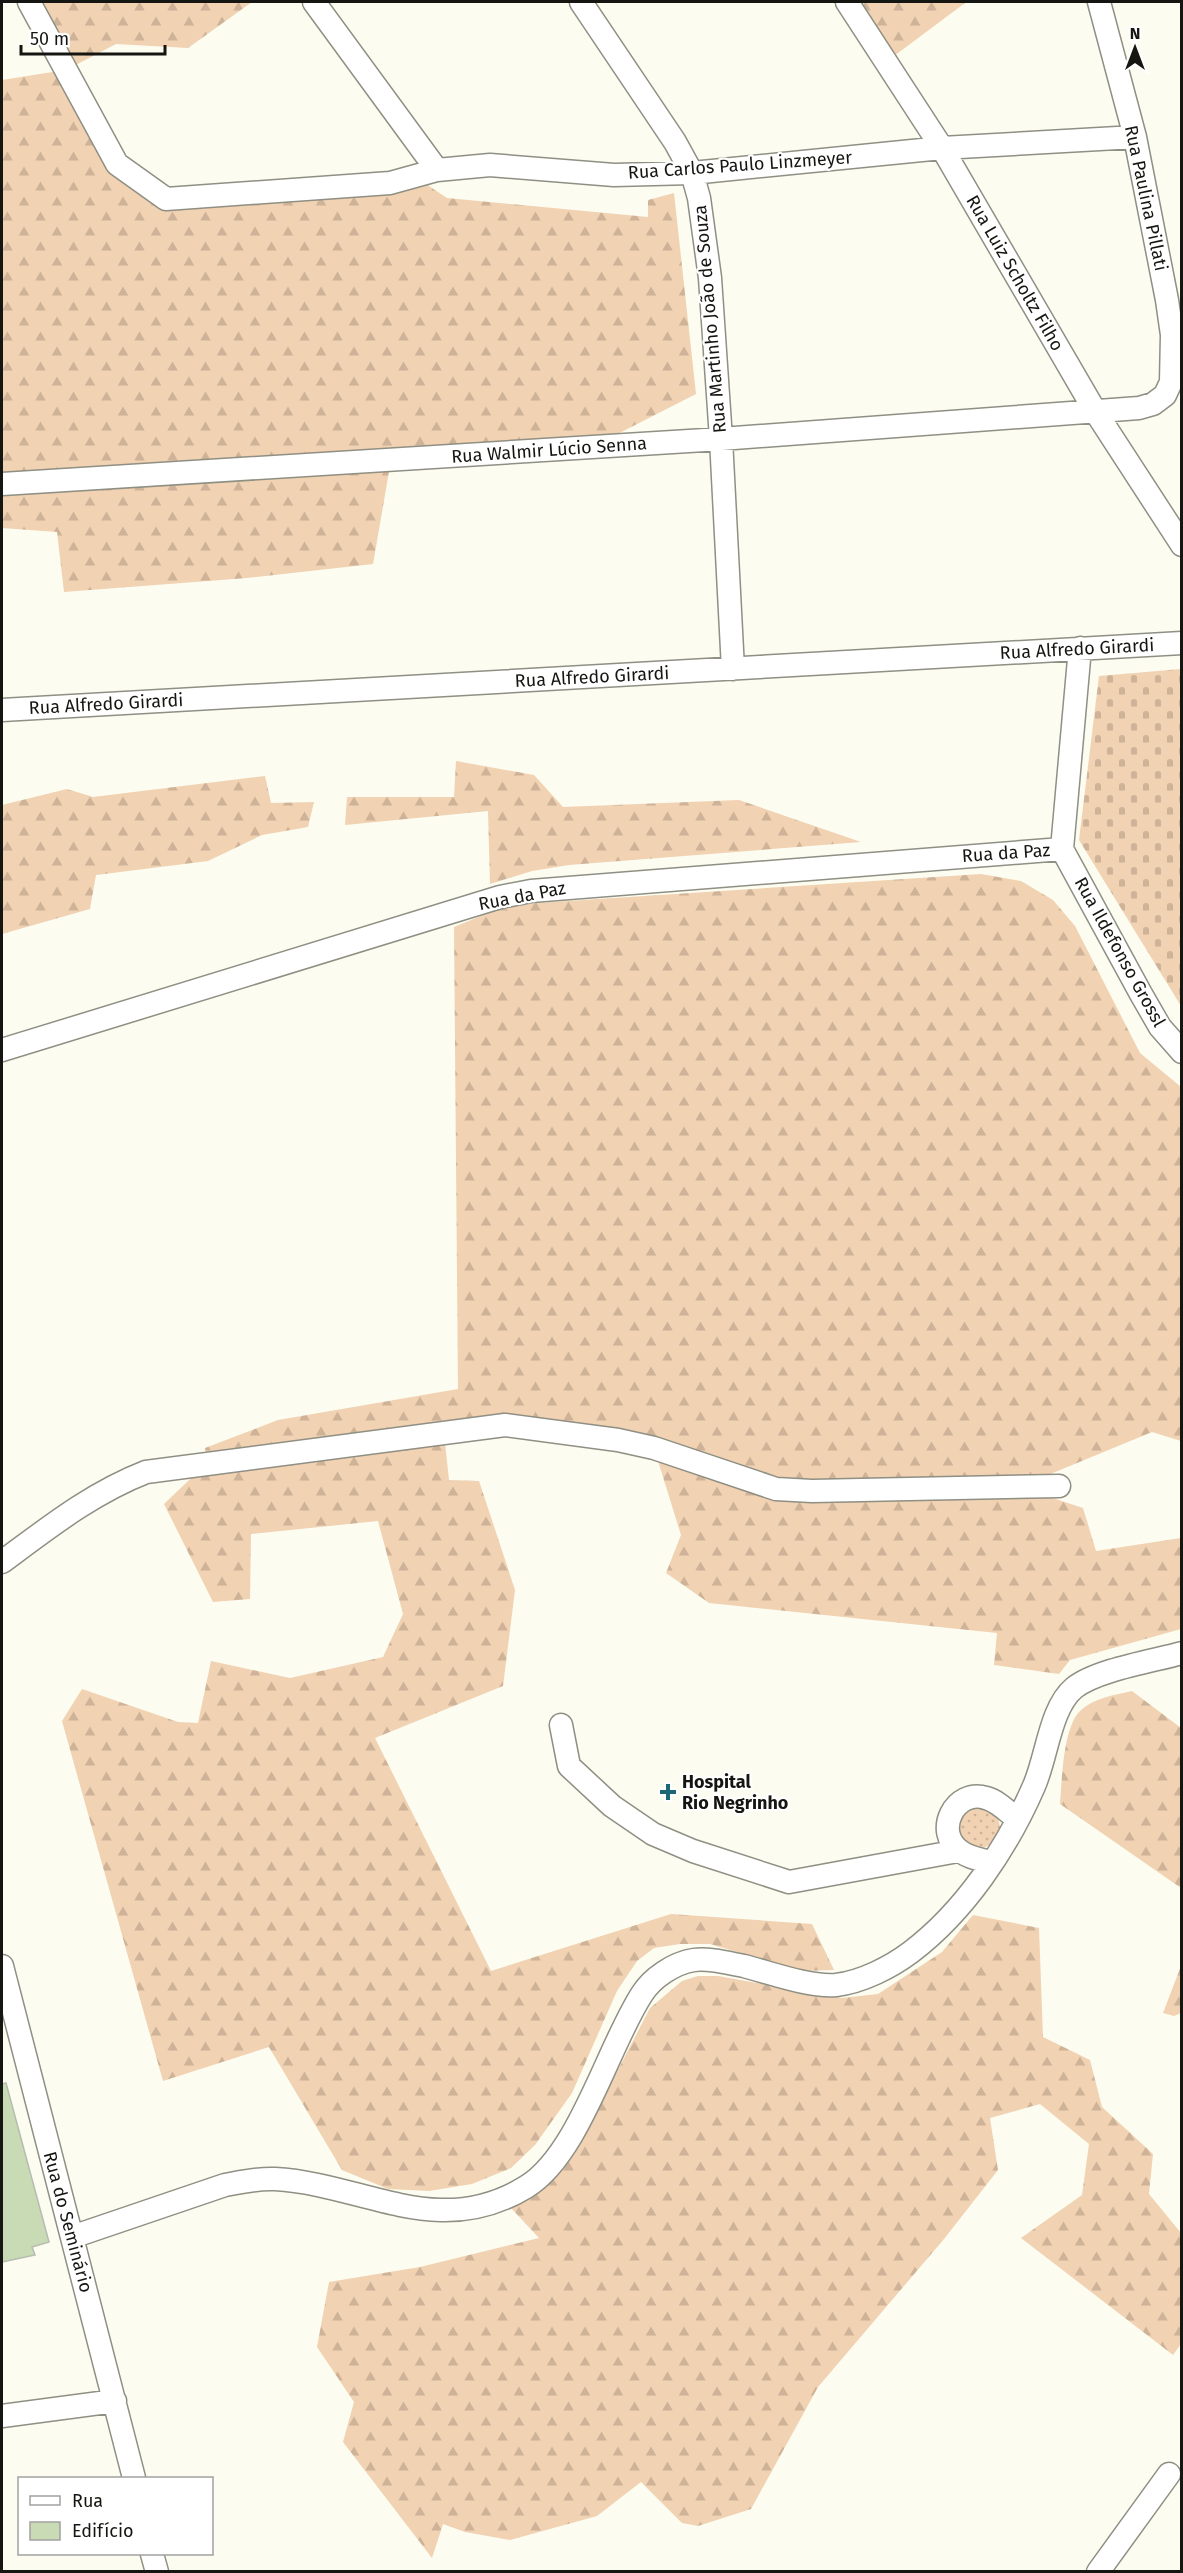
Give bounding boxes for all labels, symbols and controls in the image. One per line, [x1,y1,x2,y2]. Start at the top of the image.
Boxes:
scale bar [21,18,165,56]
north arrow [1105,18,1165,78]
text: N [1130,24,1140,43]
text: 50 m [30,28,69,50]
street label: Rua Paulina Pillati [1120,123,1172,273]
street label: Rua Carlos Paulo Linzmeyer [627,146,853,184]
street label: Rua Luiz Scholtz Filho [961,191,1069,355]
street label: Rua Martinho João de Souza [689,204,731,434]
street label: Rua Walmir Lúcio Senna [450,432,648,468]
street label: Rua Alfredo Girardi [999,634,1155,664]
street label: Rua Alfredo Girardi [514,662,670,692]
street label: Rua Alfredo Girardi [28,689,184,719]
street label: Rua da Paz [961,839,1051,867]
street label: Rua Ildefonso Grossl [1070,873,1170,1031]
street label: Rua da Paz [477,877,568,915]
place label: Hospital Rio Negrinho [682,1771,788,1814]
marker: Hospital Rio Negrinho [659,1783,677,1801]
street label: Rua do Seminário [39,2149,97,2295]
legend [18,2477,213,2555]
text: Rua [72,2490,103,2512]
text: Edifício [72,2520,134,2542]

